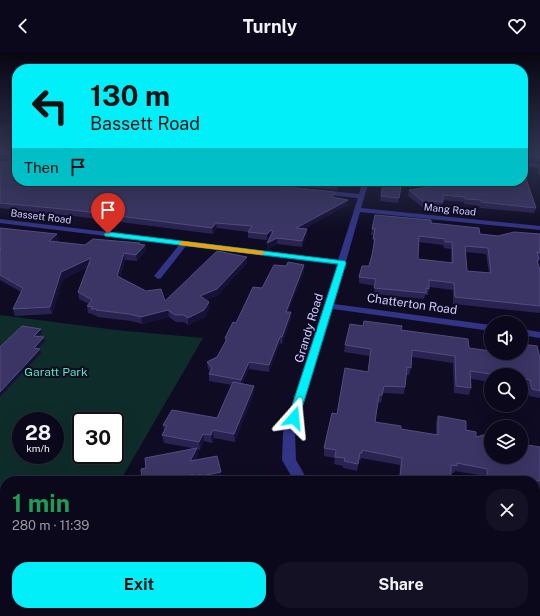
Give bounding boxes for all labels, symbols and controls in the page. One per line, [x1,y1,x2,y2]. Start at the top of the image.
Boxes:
icon: back [12,15,34,37]
icon: heart [506,15,528,37]
text: Turnly [243,16,297,37]
text: 130 m [90,79,170,112]
icon: left [24,80,76,132]
text: Bassett Road [90,113,200,134]
icon: arrive [67,156,89,178]
text: Then [24,159,59,176]
pin [91,193,125,234]
icon: arrive [97,199,119,221]
street label: Mang Road [423,200,477,218]
street label: Bassett Road [10,206,72,226]
street label: Chatterton Road [366,291,458,317]
street label: Grandy Road [292,292,326,364]
map controls [484,316,528,464]
button: sound [484,316,528,360]
park label: Garatt Park [24,365,88,379]
button: search [484,368,528,412]
position arrow [273,397,315,439]
speed limit sign: 30 [72,412,124,464]
button: layers [484,420,528,464]
text: 28 [25,421,51,445]
text: km/h [26,442,50,454]
text: 1 min [12,489,70,517]
button: close [486,489,528,531]
text: 280 m · 11:39 [12,518,89,533]
button: Exit [12,562,266,608]
button: Share [274,562,528,608]

